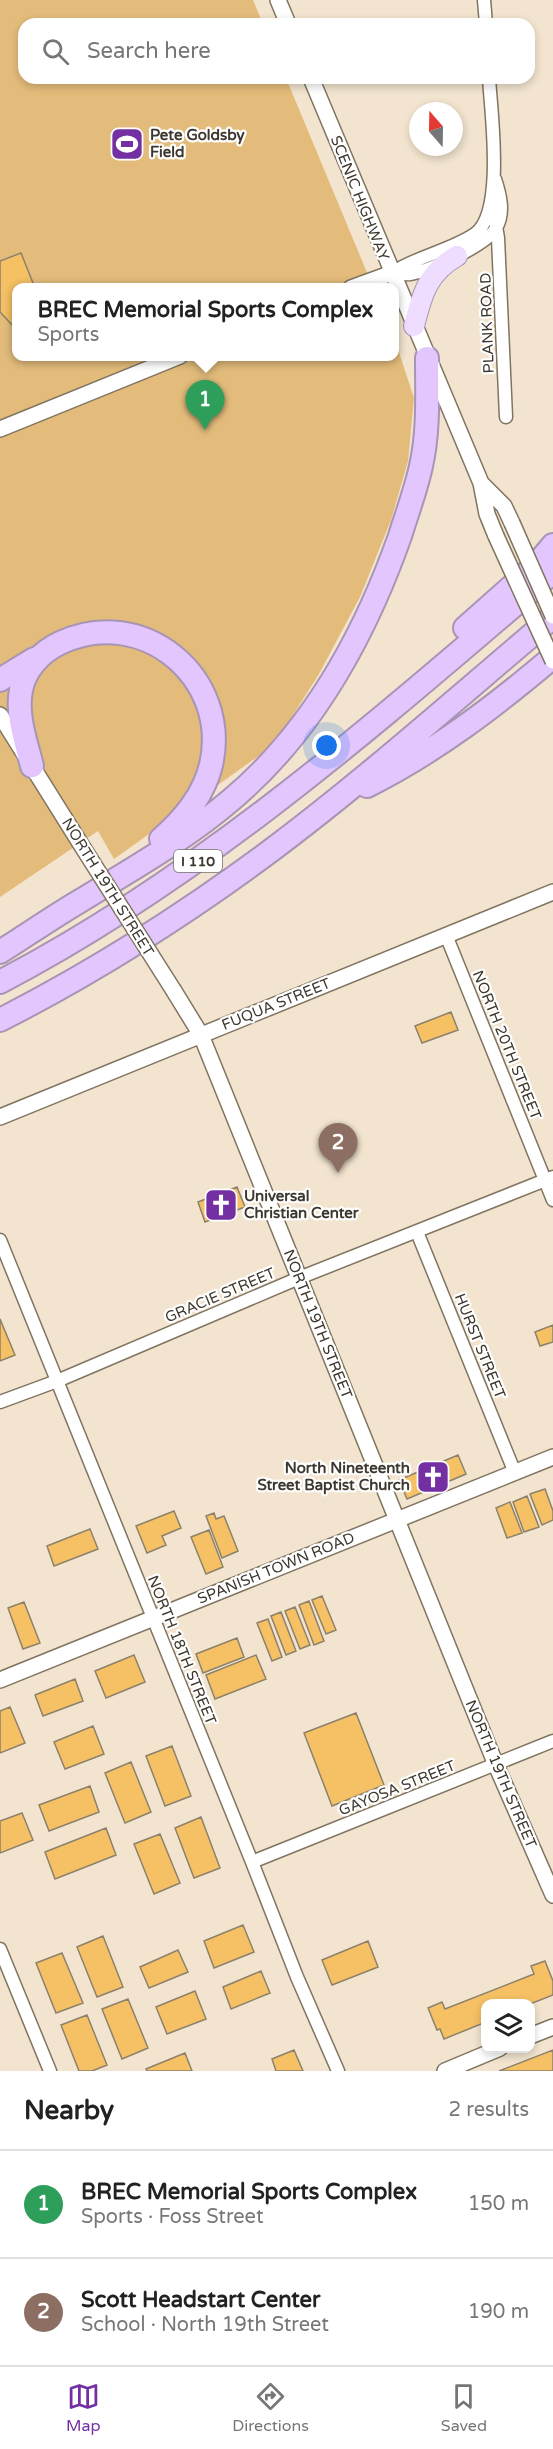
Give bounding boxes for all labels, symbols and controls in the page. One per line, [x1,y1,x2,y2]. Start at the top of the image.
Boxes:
search box [18,18,535,84]
icon: search [39,35,72,68]
text: Search here [87,38,211,64]
north arrow [409,102,463,156]
sports icon: Pete Goldsby Field [109,126,145,162]
place label: Pete Goldsby Field [150,126,245,161]
street label: SCENIC HIGHWAY [327,133,393,264]
street label: PLANK ROAD [476,272,498,374]
popup [12,283,399,361]
text: BREC Memorial Sports Complex [37,297,374,323]
text: Sports [37,323,99,347]
pin: 1 [186,380,224,430]
your location [312,731,341,760]
street label: NORTH 19TH STREET [58,815,158,959]
road number: I 110 [174,850,222,872]
street label: NORTH 20TH STREET [469,968,545,1122]
street label: FUQUA STREET [219,974,333,1034]
pin: 2 [318,1124,358,1173]
church icon: Universal Christian Center [203,1187,239,1223]
place label: Universal Christian Center [244,1187,359,1222]
street label: NORTH 19TH STREET [280,1247,356,1401]
street label: GRACIE STREET [162,1264,278,1326]
street label: HURST STREET [451,1291,509,1401]
place label: North Nineteenth Street Baptist Church [257,1459,410,1495]
church icon: North Nineteenth Street Baptist Church [415,1459,451,1495]
street label: SPANISH TOWN ROAD [195,1528,357,1608]
street label: NORTH 18TH STREET [144,1573,220,1727]
street label: NORTH 19TH STREET [462,1697,540,1851]
street label: GAYOSA STREET [336,1756,458,1820]
map controls [481,1999,535,2053]
button: layers [481,1999,535,2053]
text: Nearby [24,2095,114,2126]
text: 2 results [449,2098,529,2122]
text: BREC Memorial Sports Complex [81,2179,417,2205]
text: 1 [37,2192,50,2216]
text: 150 m [468,2192,529,2216]
text: Sports · Foss Street [81,2205,264,2229]
text: Scott Headstart Center [81,2287,320,2313]
text: 2 [37,2300,50,2324]
text: 190 m [468,2300,529,2324]
text: School · North 19th Street [81,2313,329,2337]
tab: Map [66,2380,100,2436]
tab: Directions [232,2380,309,2436]
tab: Saved [441,2380,487,2436]

